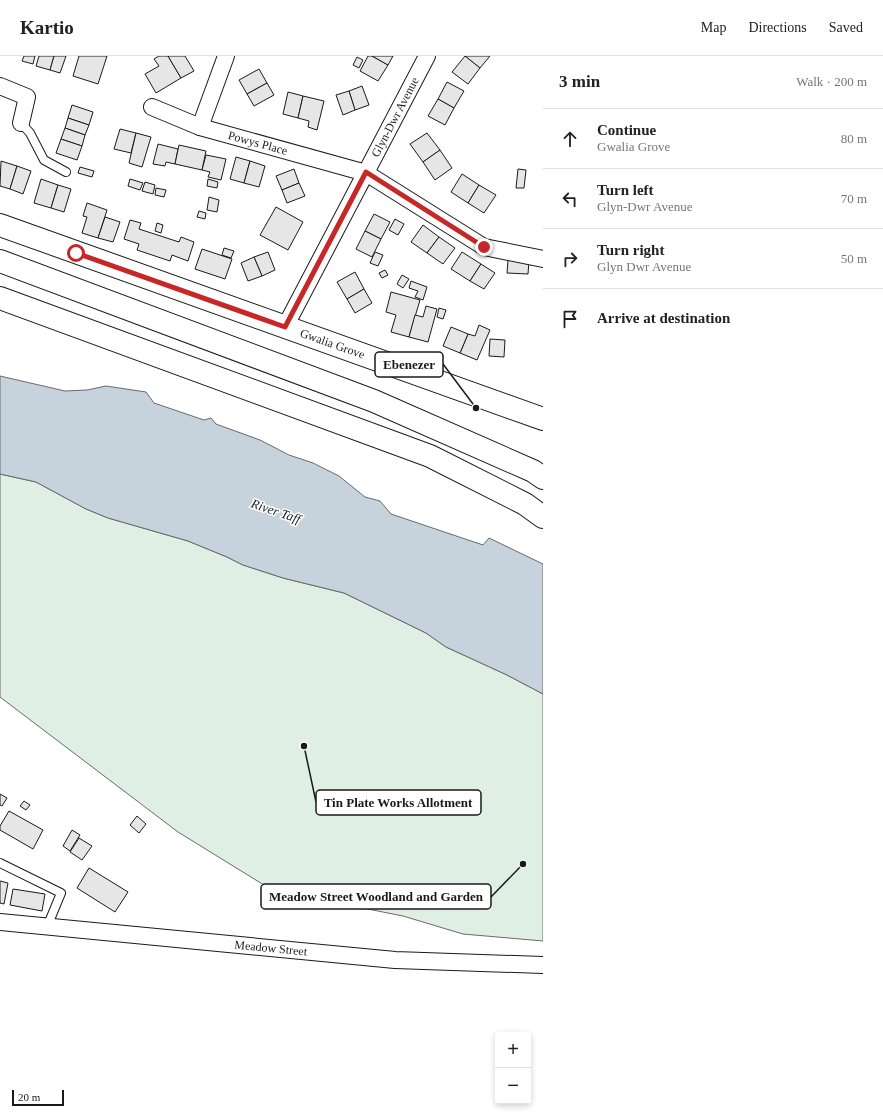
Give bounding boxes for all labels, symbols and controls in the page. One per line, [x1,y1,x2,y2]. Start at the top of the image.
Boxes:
text: Kartio [20,17,74,38]
text: Map [701,20,726,35]
text: Directions [748,20,807,35]
text: Saved [829,20,863,35]
text: 3 min [559,72,600,91]
text: Walk · 200 m [796,74,867,89]
street label: Glyn-Dwr Avenue [368,75,422,159]
text: Continue [597,122,656,138]
street label: Powys Place [227,128,289,158]
icon: ahead [559,128,581,150]
text: 80 m [841,131,867,146]
text: Gwalia Grove [597,139,670,154]
text: Turn left [597,182,654,198]
icon: left [559,188,581,210]
text: 70 m [841,191,867,206]
text: Glyn-Dwr Avenue [597,199,692,214]
route end [475,238,493,256]
text: Turn right [597,242,664,258]
route start [67,244,85,262]
icon: right [559,248,581,270]
text: 50 m [841,251,867,266]
text: Glyn Dwr Avenue [597,259,691,274]
icon: arrive [559,308,581,330]
text: Arrive at destination [597,310,730,326]
street label: Gwalia Grove [298,326,367,362]
callout: Ebenezer [375,352,443,377]
text: Ebenezer [383,357,435,372]
water label: River Taff [248,495,305,527]
callout: Tin Plate Works Allotment [316,790,481,815]
text: Tin Plate Works Allotment [324,795,473,810]
callout: Meadow Street Woodland and Garden [261,884,491,909]
text: Meadow Street Woodland and Garden [269,889,484,904]
street label: Meadow Street [234,938,308,959]
map controls [495,1032,531,1104]
button: + [495,1032,531,1068]
button: − [495,1068,531,1104]
scale bar [12,1088,64,1107]
text: 20 m [18,1091,40,1103]

